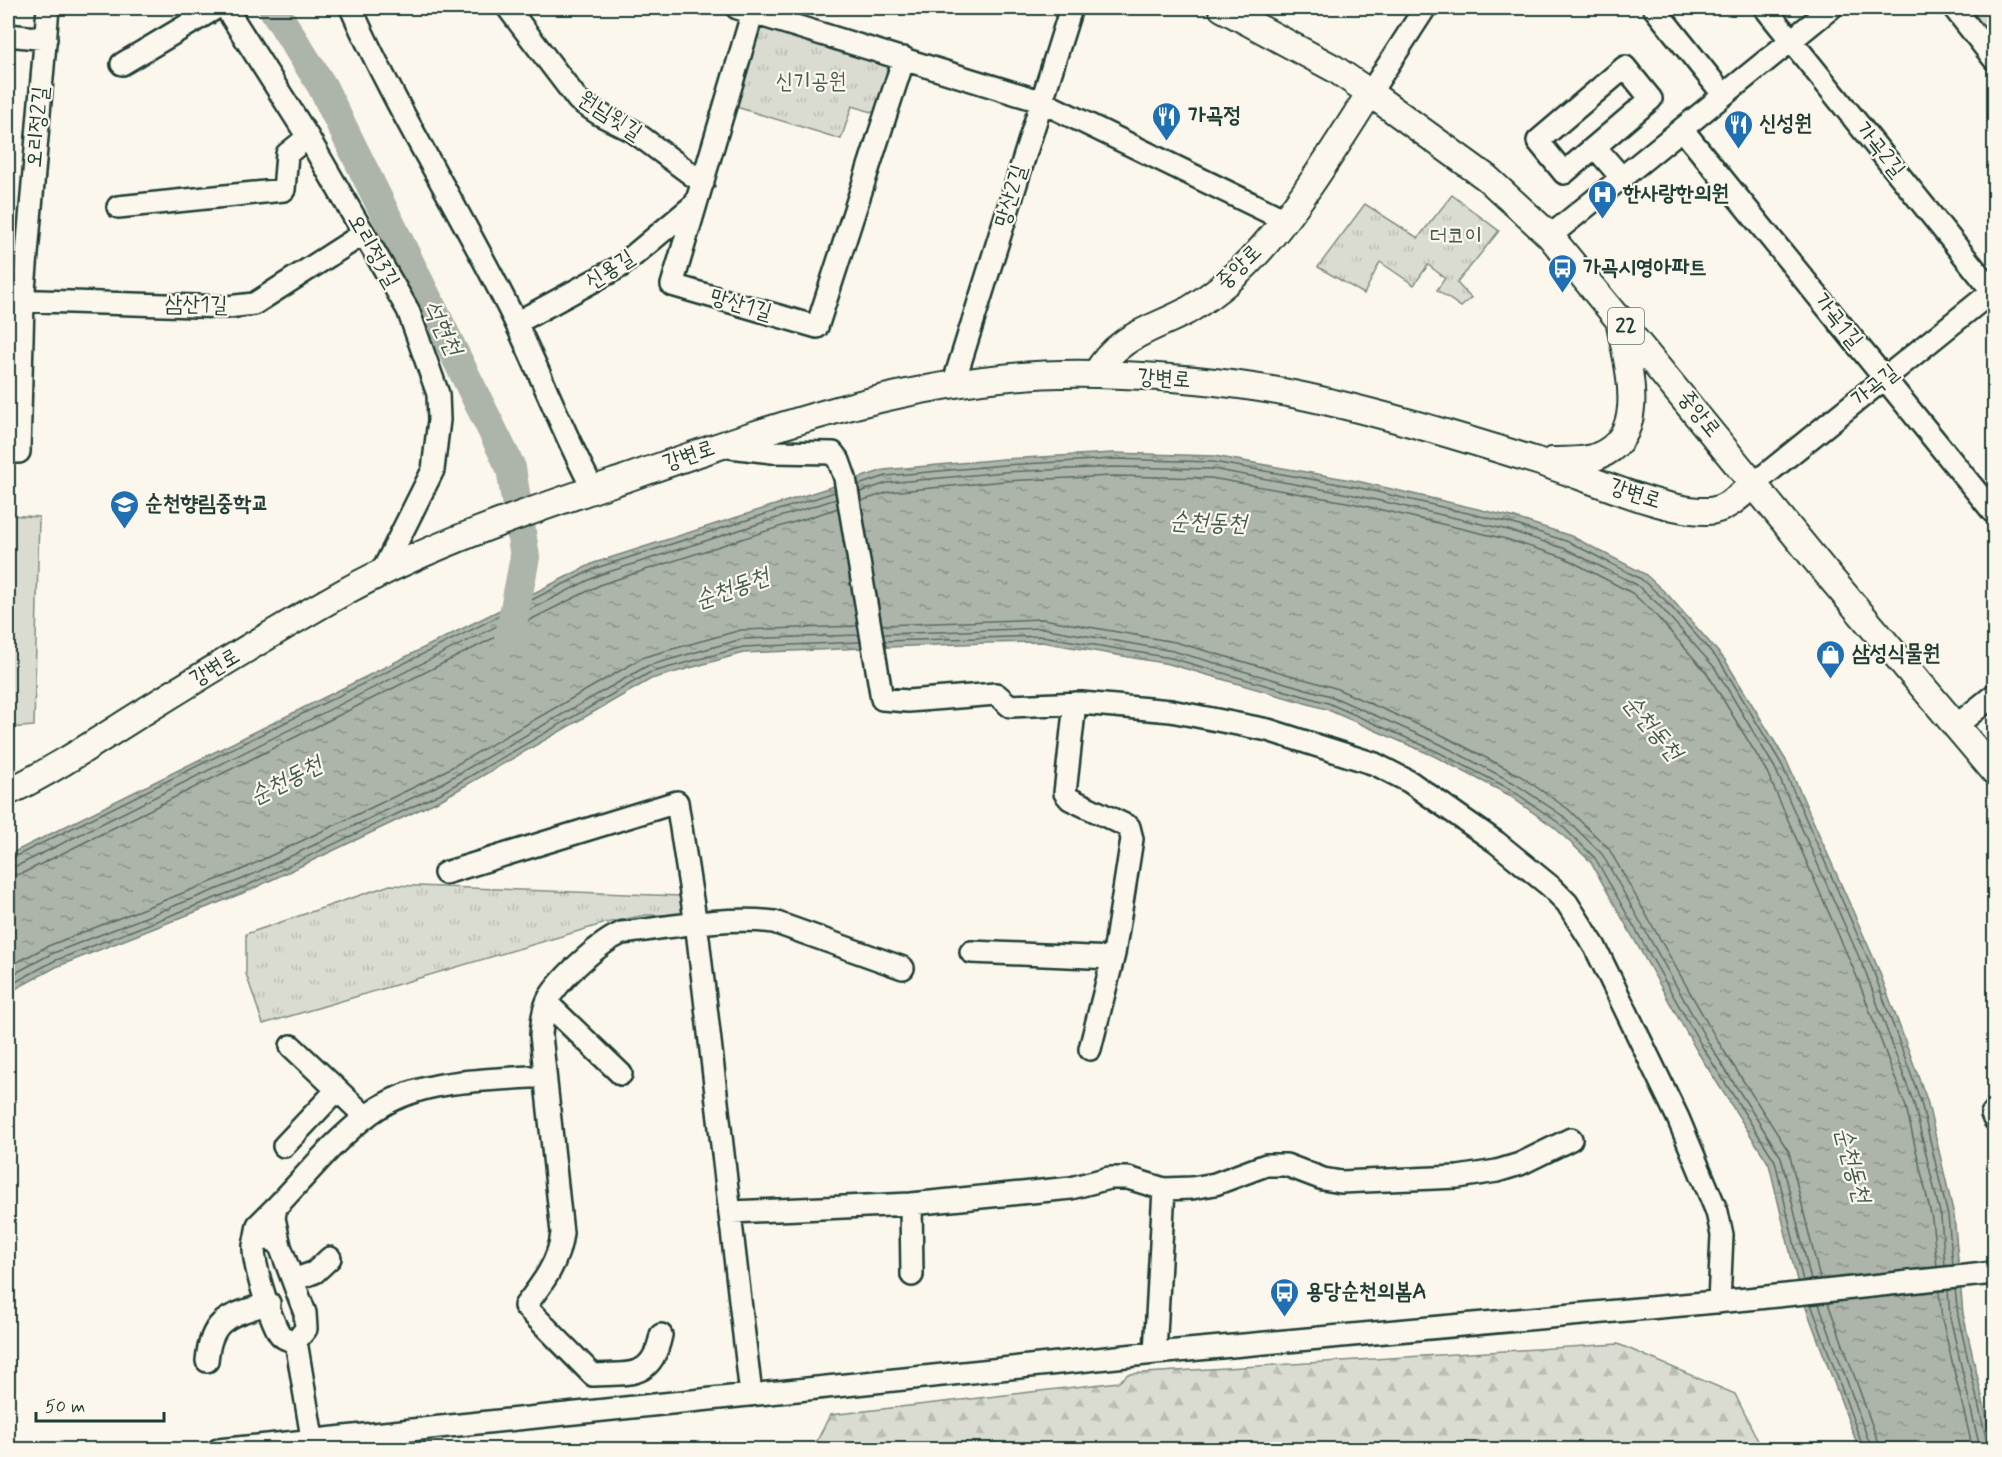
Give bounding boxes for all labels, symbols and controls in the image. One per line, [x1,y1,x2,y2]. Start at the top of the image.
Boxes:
park label: 신기공원 [776,68,846,96]
street label: 오리정2길 [20,85,56,169]
street label: 원님윗길 [573,85,648,147]
restaurant icon: 가곡정 [1151,100,1183,142]
place label: 가곡정 [1188,102,1241,130]
restaurant icon: 신성원 [1722,108,1754,150]
place label: 신성원 [1759,110,1812,138]
street label: 가곡2길 [1849,116,1911,184]
street label: 망산2길 [988,161,1034,231]
hospital icon: 한사랑한의원 [1586,178,1618,220]
place label: 한사랑한의원 [1622,180,1729,208]
street label: 오리정3길 [341,209,405,293]
park label: 더코이 [1429,223,1483,251]
street label: 중앙로 [1210,238,1268,296]
street label: 신용길 [580,244,640,296]
bus stop icon: 가곡시영아파트 [1546,252,1578,294]
place label: 가곡시영아파트 [1583,254,1707,282]
street label: 망산1길 [707,283,775,327]
street label: 가곡1길 [1807,288,1869,354]
street label: 삼산1길 [164,290,228,320]
water label: 석현천 [415,295,470,363]
road number: 22 [1608,308,1644,344]
street label: 가곡길 [1846,358,1905,414]
street label: 강변로 [1137,363,1191,395]
street label: 중앙로 [1671,385,1727,443]
street label: 강변로 [659,434,719,478]
street label: 강변로 [1605,472,1665,516]
school or university icon: 순천향림중학교 [108,488,140,530]
place label: 순천향림중학교 [145,490,269,518]
water label: 순천동천 [1169,506,1250,540]
water label: 순천동천 [690,560,776,617]
shop icon: 삼성식물원 [1815,638,1847,680]
place label: 삼성식물원 [1852,640,1941,668]
street label: 강변로 [185,642,245,694]
water label: 순천동천 [1615,688,1690,770]
water label: 순천동천 [245,748,330,812]
water label: 순천동천 [1827,1124,1878,1209]
bus stop icon: 용당순천의봄A [1269,1276,1301,1318]
place label: 용당순천의봄A [1306,1278,1427,1306]
scale bar [36,1385,164,1423]
text: 50 m [45,1395,85,1419]

